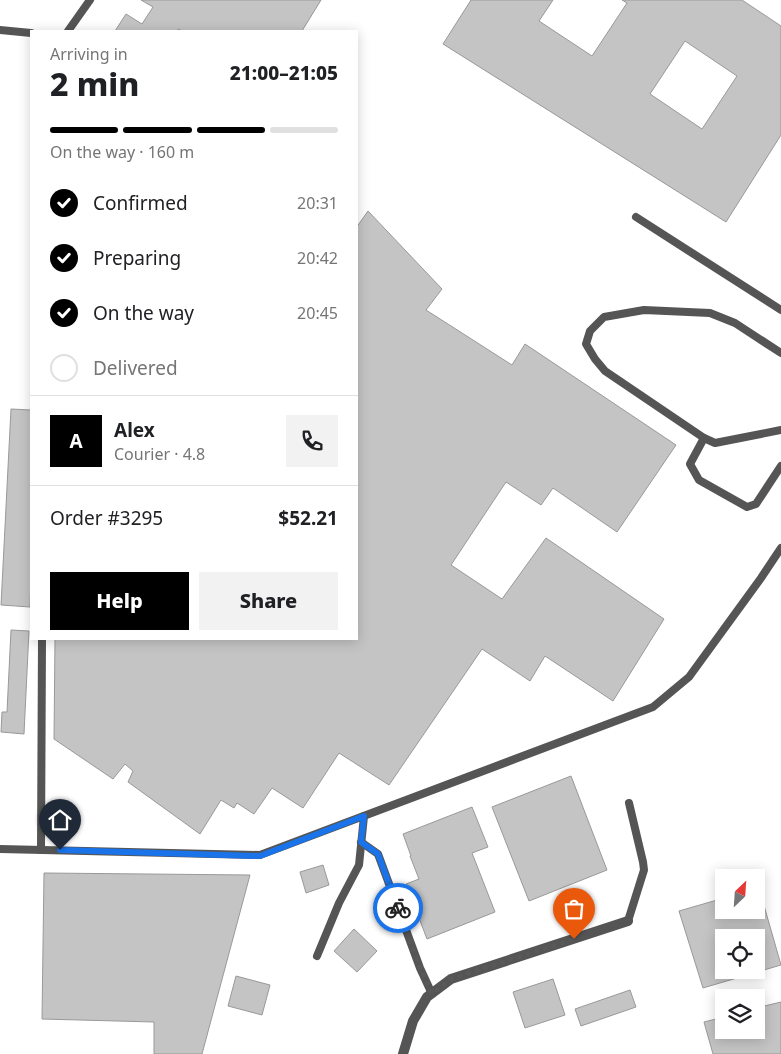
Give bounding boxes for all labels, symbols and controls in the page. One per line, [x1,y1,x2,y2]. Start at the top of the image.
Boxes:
text: Arriving in [50,43,128,65]
text: 21:00–21:05 [230,60,338,86]
text: 2 min [50,62,139,105]
text: On the way · 160 m [50,141,194,163]
icon: check [50,189,78,217]
text: Confirmed [93,190,188,216]
text: 20:31 [297,192,338,214]
icon: check [50,244,78,272]
text: Preparing [93,245,181,271]
text: 20:42 [297,247,338,269]
icon: check [50,299,78,327]
text: On the way [93,300,194,326]
text: 20:45 [297,302,338,324]
text: Delivered [93,355,178,381]
button: phone [286,415,338,467]
text: Alex [114,417,155,443]
text: A [69,428,83,454]
text: Courier · 4.8 [114,443,205,465]
text: Order #3295 [50,505,163,531]
text: $52.21 [278,505,338,531]
button: Help [50,572,189,630]
button: Share [199,572,338,630]
pin [39,799,81,850]
icon: home [46,806,74,834]
north arrow [715,869,765,919]
map controls [715,869,765,1039]
courier [373,883,423,933]
pin [553,888,595,939]
icon: bike [384,894,412,922]
icon: bag [560,895,588,923]
button: locate [715,929,765,979]
button: layers [715,989,765,1039]

